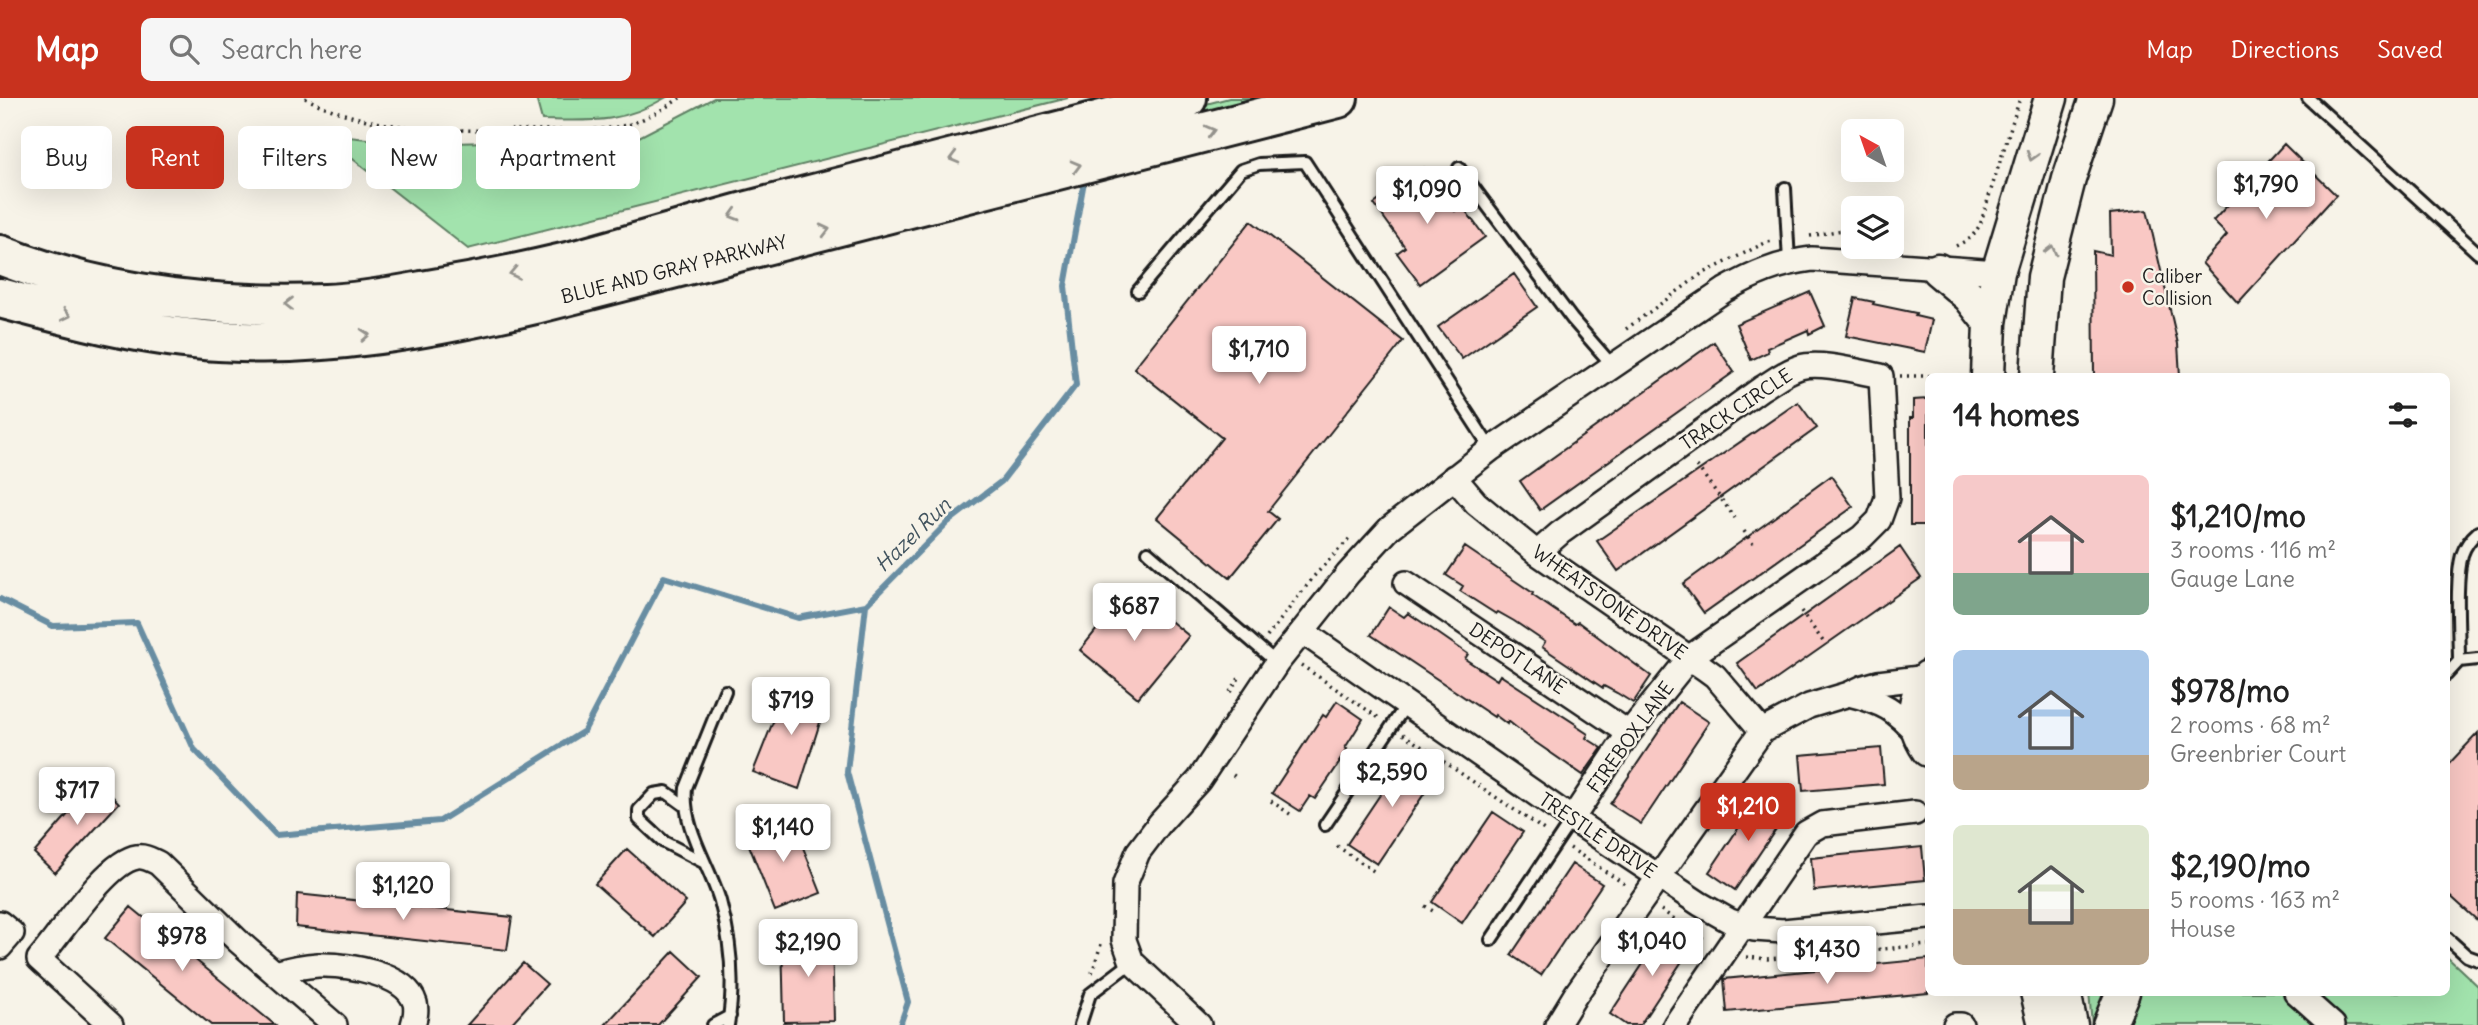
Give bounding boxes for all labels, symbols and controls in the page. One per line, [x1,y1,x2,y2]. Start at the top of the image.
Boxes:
search box [141,18,631,81]
text: Map [35,28,99,70]
icon: search [165,30,203,68]
text: Search here [221,33,362,66]
text: Map [2146,34,2193,64]
text: Directions [2231,34,2339,64]
text: Saved [2377,34,2443,64]
north arrow [1841,119,1904,182]
map controls [1841,119,1904,259]
one-way arrow [1204,125,1216,139]
chip: Buy [21,126,112,189]
chip: Rent [126,126,224,189]
chip: Filters [238,126,352,189]
chip: New [366,126,462,189]
chip: Apartment [476,126,640,189]
one-way arrow [948,150,960,164]
one-way arrow [2026,150,2041,162]
one-way arrow [1070,160,1082,174]
pin: $1,790 [2209,162,2323,221]
pin: $1,090 [1370,166,1484,226]
text: $1,790 [2233,169,2299,198]
text: $1,090 [1392,174,1462,203]
button: layers [1841,196,1904,259]
one-way arrow [728,207,740,222]
one-way arrow [819,224,831,239]
street label: BLUE AND GRAY PARKWAY [558,229,790,309]
one-way arrow [2043,244,2057,256]
place label: Caliber Collision [2142,264,2212,310]
one-way arrow [508,265,520,280]
marker: Caliber Collision [2120,279,2136,295]
one-way arrow [283,296,294,312]
one-way arrow [60,307,72,322]
pin: $1,710 [1202,327,1316,386]
one-way arrow [359,328,370,343]
text: $1,710 [1228,334,1290,363]
street label: TRACK CIRCLE [1675,363,1797,455]
text: 14 homes [1953,396,2080,434]
icon: filters [2384,396,2422,434]
water label: Hazel Run [869,491,957,577]
text: $1,210/mo [2170,497,2306,535]
icon: home [2009,503,2093,587]
text: 3 rooms · 116 m² [2170,535,2336,564]
street label: WHEATSTONE DRIVE [1528,539,1692,665]
text: Gauge Lane [2170,564,2295,593]
pin: $687 [1093,584,1175,643]
text: $687 [1109,591,1159,620]
street label: DEPOT LANE [1465,617,1571,699]
text: $978/mo [2170,672,2290,710]
street label: FIREBOX LANE [1581,676,1679,798]
pin: $719 [750,678,832,737]
icon: home [2009,678,2093,762]
text: $719 [768,685,814,714]
text: 2 rooms · 68 m² [2170,710,2331,739]
text: Greenbrier Court [2170,739,2346,768]
pin: $2,590 [1335,750,1449,809]
text: $2,590 [1356,757,1428,786]
pin: $717 [36,768,118,827]
text: $717 [55,775,99,804]
pin: $1,210 [1691,784,1805,843]
street label: TRESTLE DRIVE [1535,787,1661,883]
text: $1,210 [1716,791,1780,820]
pin: $1,140 [726,804,840,864]
text: $1,140 [752,812,814,841]
text: $2,190/mo [2170,847,2310,885]
icon: home [2009,853,2093,937]
pin: $1,120 [346,862,460,922]
text: $1,120 [372,870,434,899]
text: 5 rooms · 163 m² [2170,885,2340,914]
pin: $978 [141,914,223,973]
text: House [2170,914,2236,943]
pin: $1,040 [1595,918,1709,978]
pin: $2,190 [751,920,865,979]
text: $978 [157,921,207,950]
text: $1,040 [1617,926,1687,955]
pin: $1,430 [1770,926,1884,986]
text: $2,190 [775,927,841,956]
text: $1,430 [1793,934,1861,963]

